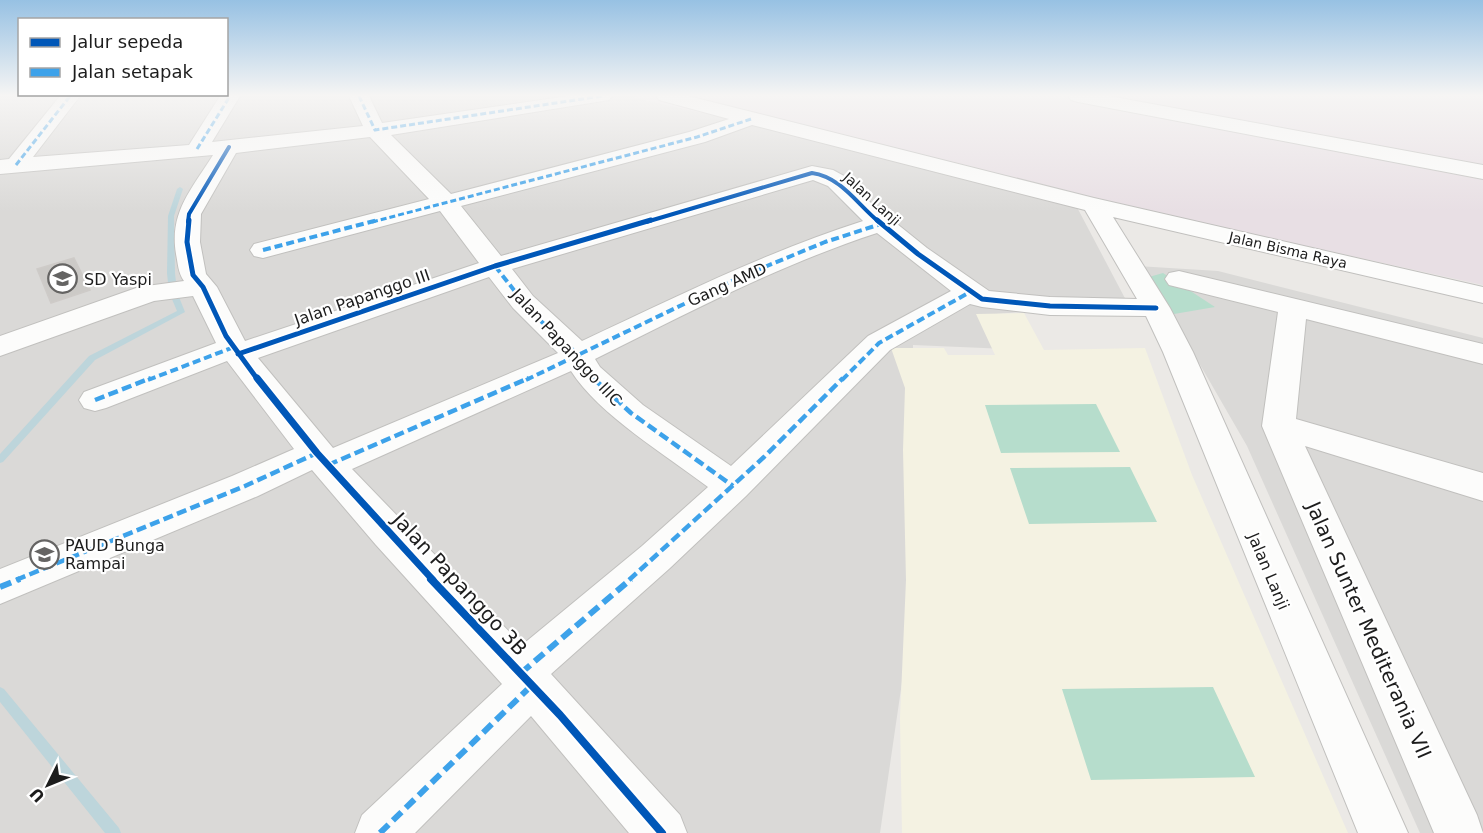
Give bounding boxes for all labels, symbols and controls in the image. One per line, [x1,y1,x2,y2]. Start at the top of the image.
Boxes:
legend [18,18,228,96]
text: Jalur sepeda [71,31,183,52]
text: Jalan setapak [71,61,193,82]
street label: Jalan Lanji [839,168,904,229]
street label: Jalan Bisma Raya [1226,228,1349,271]
street label: Gang AMD [685,259,770,310]
school or university icon: SD Yaspi [47,263,79,295]
street label: Jalan Papanggo III [291,265,432,330]
place label: SD Yaspi [84,270,152,289]
street label: Jalan Papanggo IIIC [507,284,626,410]
street label: Jalan Sunter Mediterania VII [1301,496,1437,762]
street label: Jalan Papanggo 3B [386,506,532,660]
street label: Jalan Lanji [1243,529,1293,613]
place label: PAUD Bunga Rampai [65,536,165,573]
school or university icon: PAUD Bunga Rampai [28,538,60,570]
north arrow [18,755,78,815]
text: U [26,784,49,806]

